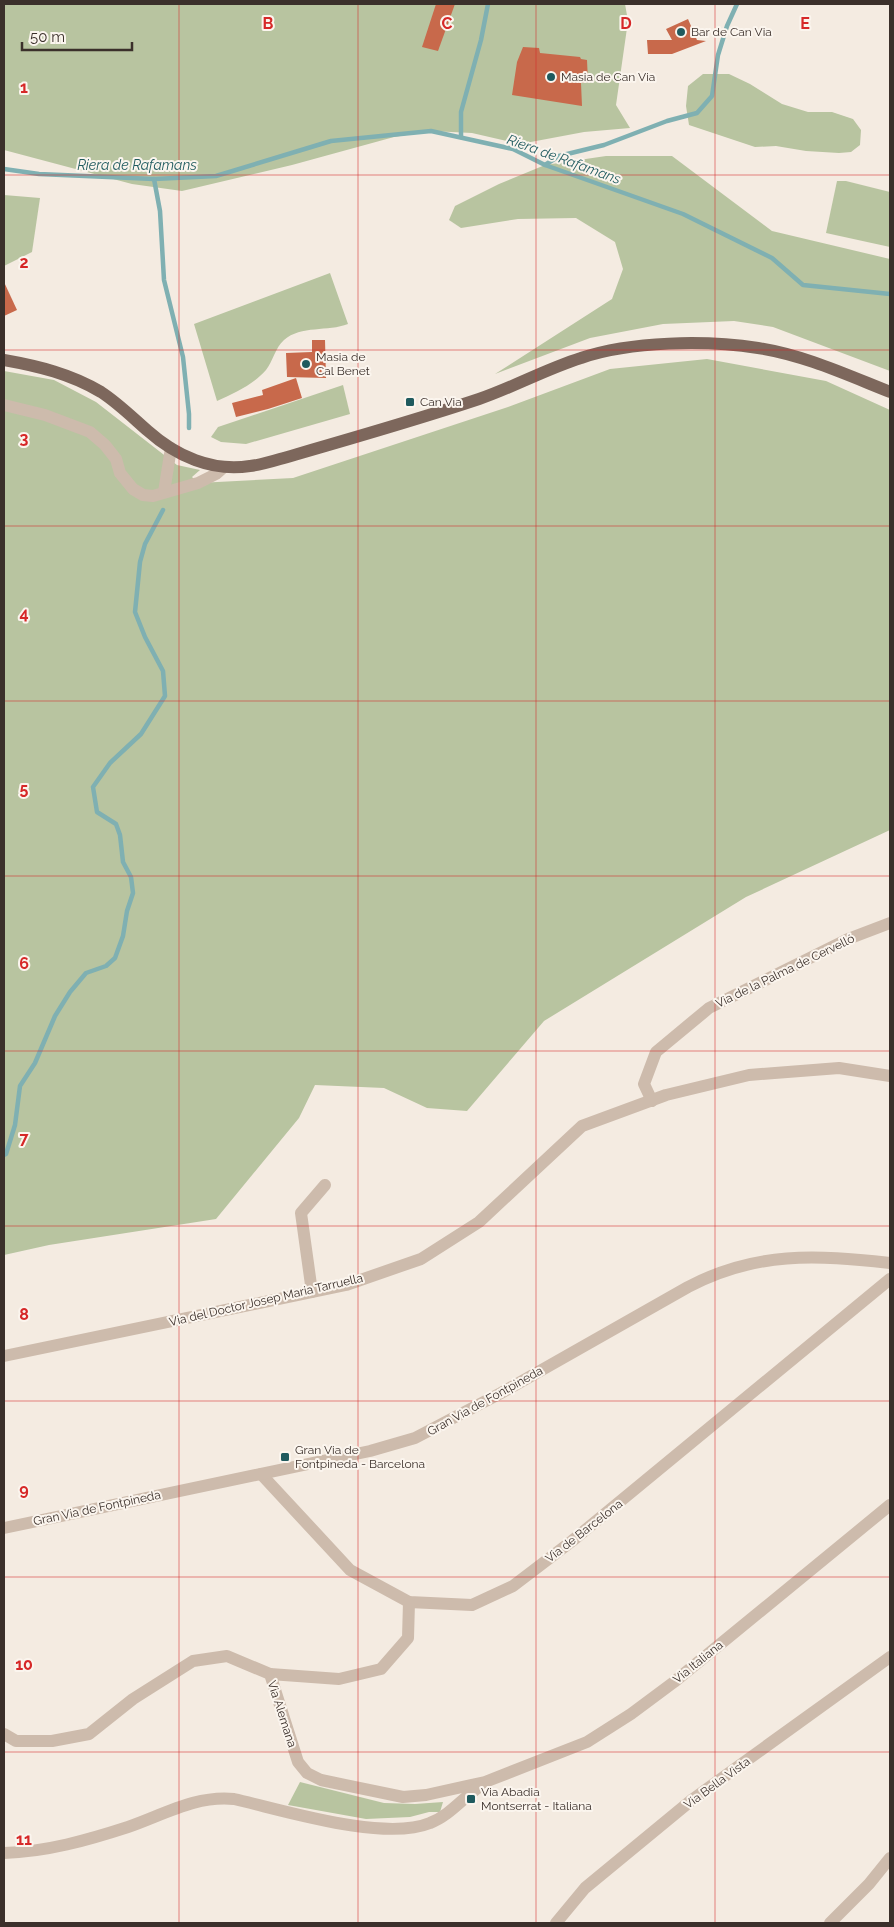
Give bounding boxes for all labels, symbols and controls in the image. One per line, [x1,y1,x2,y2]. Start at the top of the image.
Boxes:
text: B [263,14,274,33]
text: C [442,14,453,33]
text: D [620,14,632,33]
text: E [800,14,810,33]
scale bar [22,20,132,52]
place label: Bar de Can Via [691,25,772,39]
marker: Bar de Can Via [675,26,687,38]
text: 50 m [30,28,65,46]
place label: Masia de Can Via [561,70,655,84]
marker: Masia de Can Via [545,71,557,83]
text: 1 [20,78,28,97]
water label: Riera de Rafamans [505,131,623,187]
water label: Riera de Rafamans [77,157,197,173]
text: 2 [19,253,29,272]
place label: Masia de Cal Benet [316,350,370,378]
marker: Masia de Cal Benet [300,358,312,370]
place label: Can Via [420,395,462,409]
marker: Can Via [404,396,416,408]
text: 3 [20,429,29,448]
text: 4 [19,604,29,623]
text: 5 [20,779,29,798]
street label: Via de la Palma de Cervelló [713,931,857,1011]
text: 6 [19,954,29,973]
text: 7 [20,1129,29,1148]
street label: Via del Doctor Josep Maria Tarruella [168,1271,364,1329]
text: 8 [19,1305,29,1324]
street label: Gran Via de Fontpineda [425,1363,545,1439]
place label: Gran Via de Fontpineda - Barcelona [295,1443,425,1471]
marker: Gran Via de Fontpineda - Barcelona [279,1451,291,1463]
text: 9 [19,1480,29,1499]
street label: Gran Via de Fontpineda [32,1488,162,1528]
street label: Via de Barcelona [543,1497,625,1565]
street label: Via Italiana [670,1638,726,1686]
text: 10 [15,1655,33,1674]
street label: Via Alemana [265,1679,299,1749]
street label: Via Bella Vista [681,1754,753,1812]
place label: Via Abadia Montserrat - Italiana [481,1785,592,1813]
marker: Via Abadia Montserrat - Italiana [465,1793,477,1805]
text: 11 [16,1830,32,1849]

